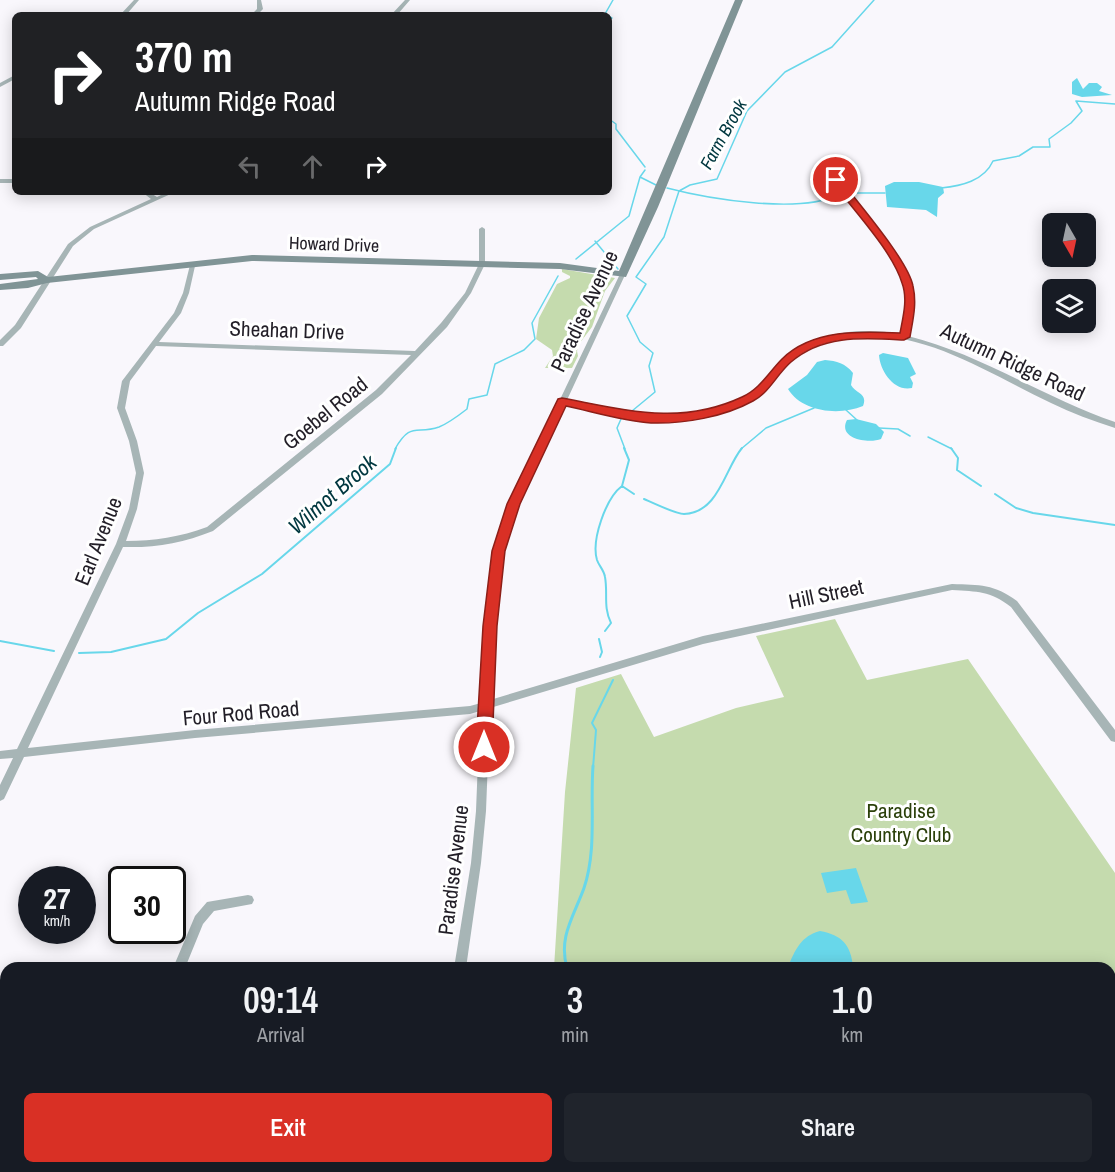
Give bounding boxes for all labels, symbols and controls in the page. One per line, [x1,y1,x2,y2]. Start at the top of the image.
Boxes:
text: 370 m [135,29,233,85]
icon: right [36,36,114,114]
text: Autumn Ridge Road [135,83,336,119]
water label: Farm Brook [694,94,753,174]
icon: left [233,150,266,183]
icon: ahead [296,150,329,183]
icon: right [359,150,392,183]
pin [810,154,861,205]
icon: arrive [819,163,852,196]
north arrow [1042,213,1096,267]
map controls [1042,213,1096,333]
street label: Howard Drive [288,230,380,258]
street label: Paradise Avenue [543,246,625,376]
button: layers [1042,279,1096,333]
street label: Sheahan Drive [229,314,345,346]
street label: Autumn Ridge Road [935,315,1090,408]
street label: Goebel Road [276,370,374,456]
water label: Wilmot Brook [281,447,383,541]
street label: Earl Avenue [67,493,129,589]
street label: Hill Street [786,572,866,616]
street label: Four Rod Road [182,693,300,733]
position arrow [452,715,516,779]
park label: Paradise Country Club [851,796,951,849]
street label: Paradise Avenue [431,803,475,937]
speed limit sign: 30 [108,866,186,944]
text: 27 [43,878,71,918]
text: km/h [44,910,70,931]
text: 09:14 [243,976,318,1024]
text: 3 [567,976,583,1024]
text: 1.0 [832,976,873,1024]
text: Arrival [257,1021,304,1048]
text: min [561,1021,589,1048]
text: km [841,1021,863,1048]
button: Exit [24,1093,552,1162]
button: Share [564,1093,1092,1162]

